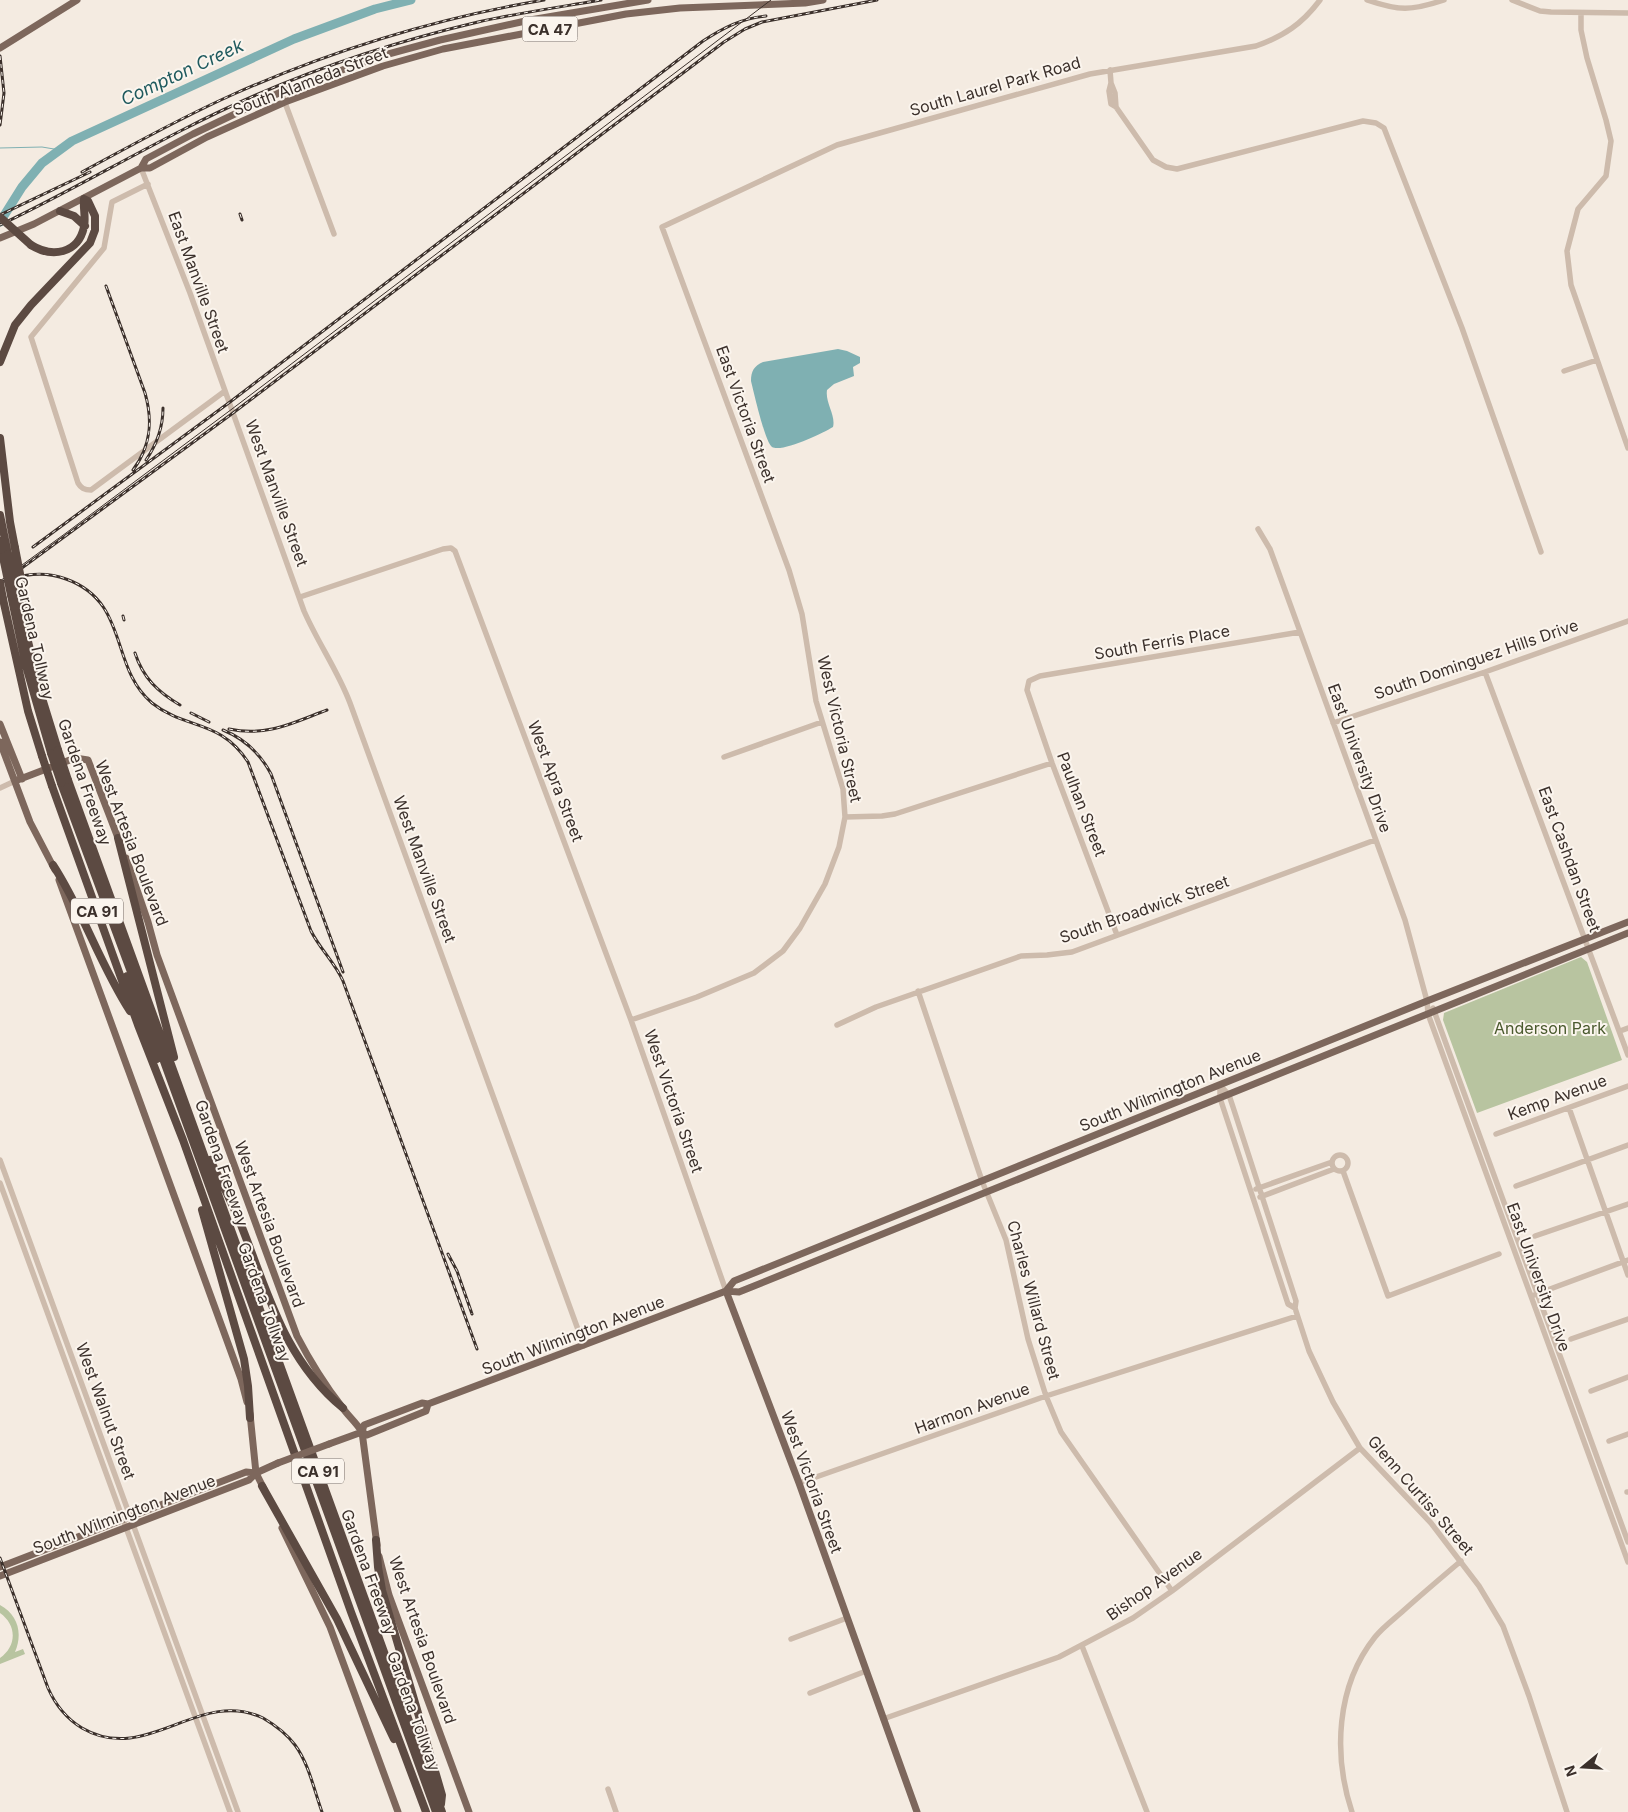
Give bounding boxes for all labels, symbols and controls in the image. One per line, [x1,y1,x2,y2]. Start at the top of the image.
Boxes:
road number: CA 47 [522,16,578,42]
water label: Compton Creek [117,34,248,110]
street label: South Alameda Street [230,42,390,120]
street label: South Laurel Park Road [907,52,1083,120]
street label: East Manville Street [164,209,234,355]
street label: East Victoria Street [712,343,780,485]
street label: West Manville Street [241,417,313,569]
street label: Gardena Tollway [11,574,59,702]
street label: South Dominguez Hills Drive [1371,615,1581,703]
street label: South Ferris Place [1093,620,1231,664]
street label: West Victoria Street [813,654,867,804]
street label: East University Drive [1324,681,1396,835]
street label: Gardena Freeway [54,716,116,848]
street label: West Apra Street [524,718,588,844]
street label: Paulhan Street [1053,749,1111,859]
street label: West Artesia Boulevard [91,757,173,929]
street label: East Cashdan Street [1534,784,1606,934]
street label: West Manville Street [389,793,461,945]
street label: South Broadwick Street [1057,871,1231,947]
road number: CA 91 [71,898,123,924]
park label: Anderson Park [1494,1018,1606,1038]
street label: West Victoria Street [640,1027,708,1175]
street label: South Wilmington Avenue [1076,1044,1264,1136]
street label: Kemp Avenue [1505,1070,1609,1124]
street label: Gardena Freeway [191,1097,253,1229]
street label: West Artesia Boulevard [231,1138,309,1310]
street label: East University Drive [1503,1200,1575,1354]
street label: Charles Willard Street [1003,1218,1065,1382]
street label: Gardena Tollway [234,1239,296,1365]
street label: South Wilmington Avenue [479,1291,667,1379]
street label: West Walnut Street [72,1340,140,1482]
street label: Harmon Avenue [912,1378,1032,1438]
street label: West Victoria Street [777,1408,847,1556]
street label: Glenn Curtiss Street [1364,1431,1478,1559]
road number: CA 91 [292,1458,344,1484]
street label: South Wilmington Avenue [30,1470,218,1558]
street label: Gardena Freeway [337,1506,401,1638]
street label: Bishop Avenue [1102,1544,1206,1624]
street label: West Artesia Boulevard [385,1554,461,1726]
street label: Gardena Tollway [383,1648,445,1774]
north arrow [1558,1742,1608,1792]
text: N [1560,1763,1580,1779]

